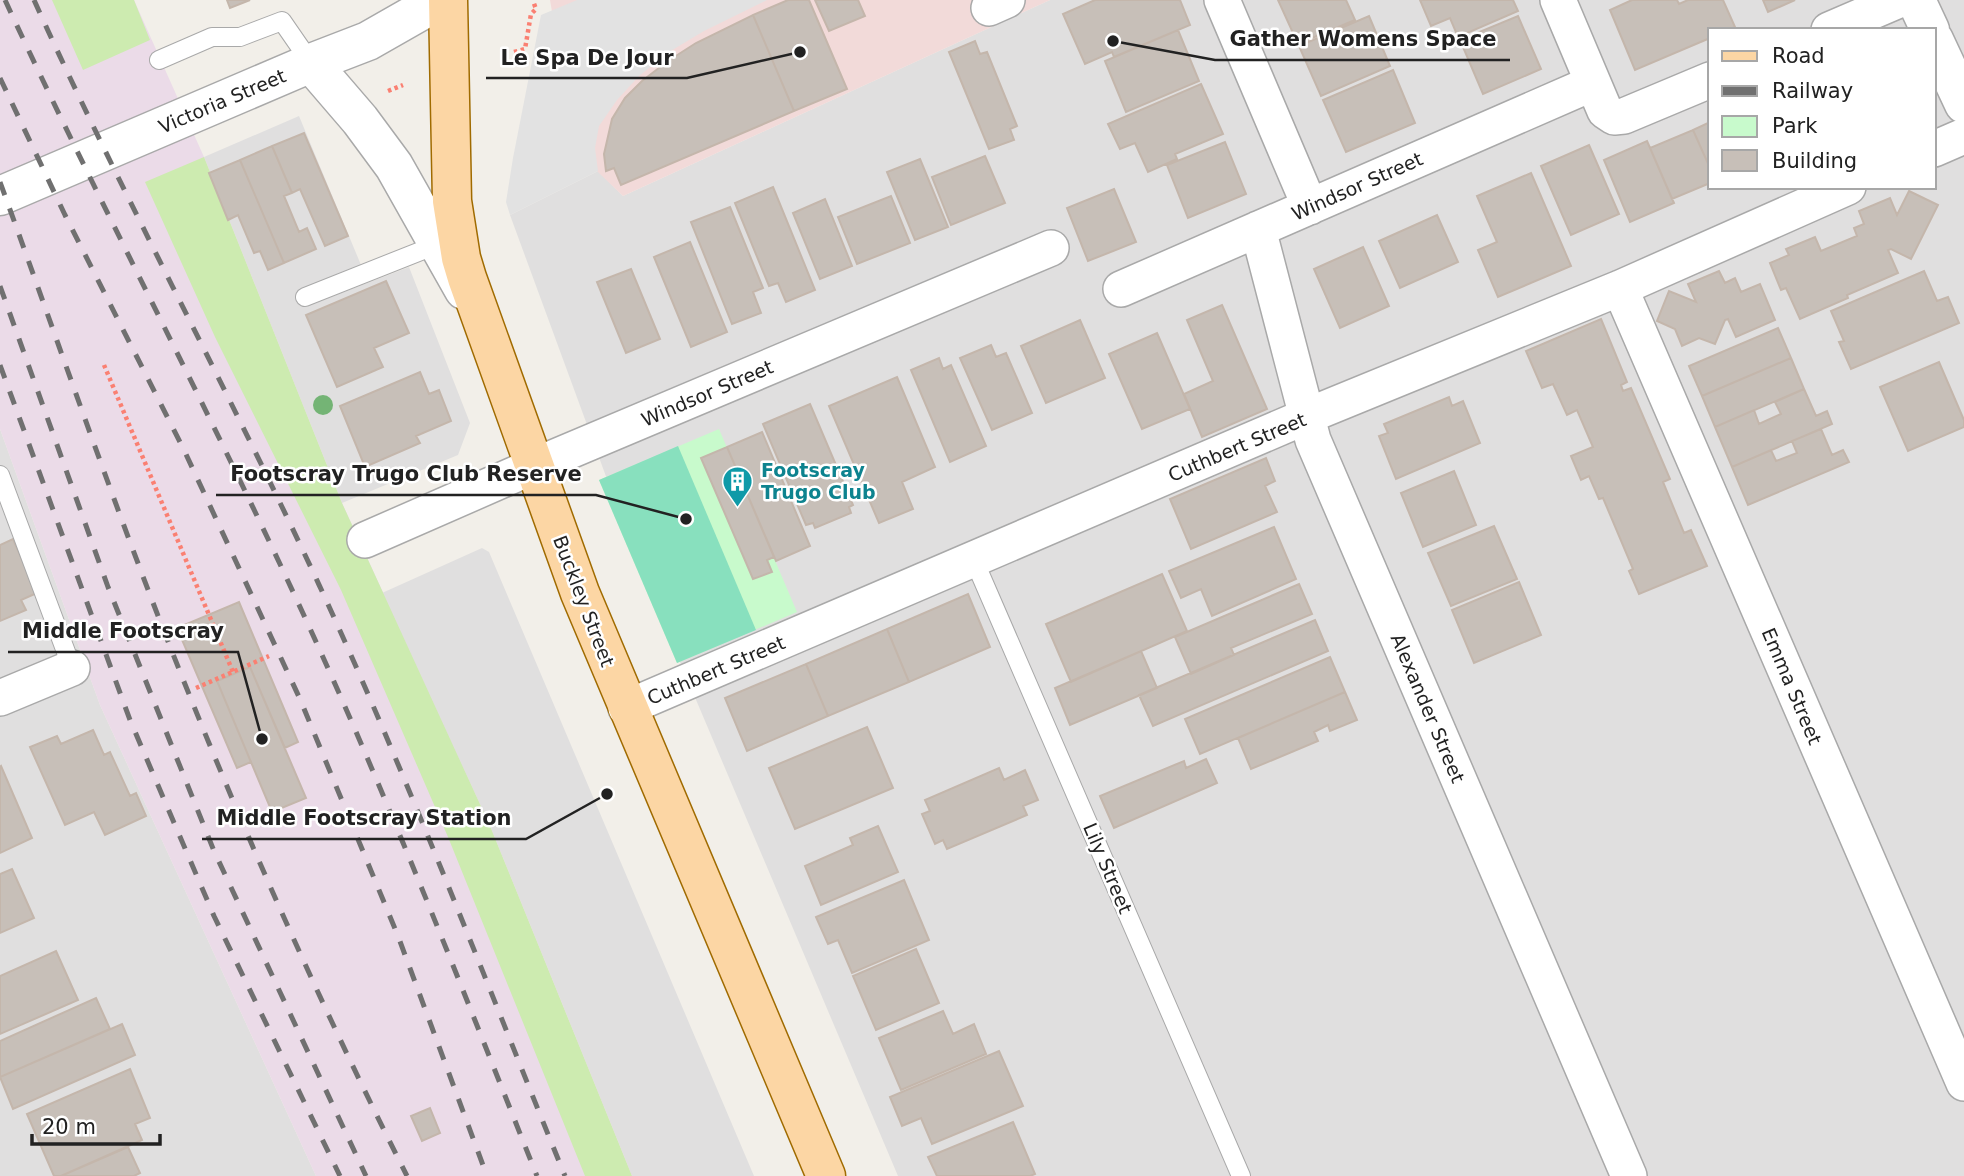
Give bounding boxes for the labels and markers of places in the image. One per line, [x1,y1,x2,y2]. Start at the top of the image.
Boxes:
callout: Gather Womens Space [1215,18,1510,60]
callout: Le Spa De Jour [486,36,687,78]
callout: Footscray Trugo Club Reserve [216,453,596,495]
place label: Footscray Trugo Club [761,459,876,503]
building icon: Footscray Trugo Club [721,464,755,508]
callout: Middle Footscray [8,610,238,652]
callout: Middle Footscray Station [202,797,526,839]

